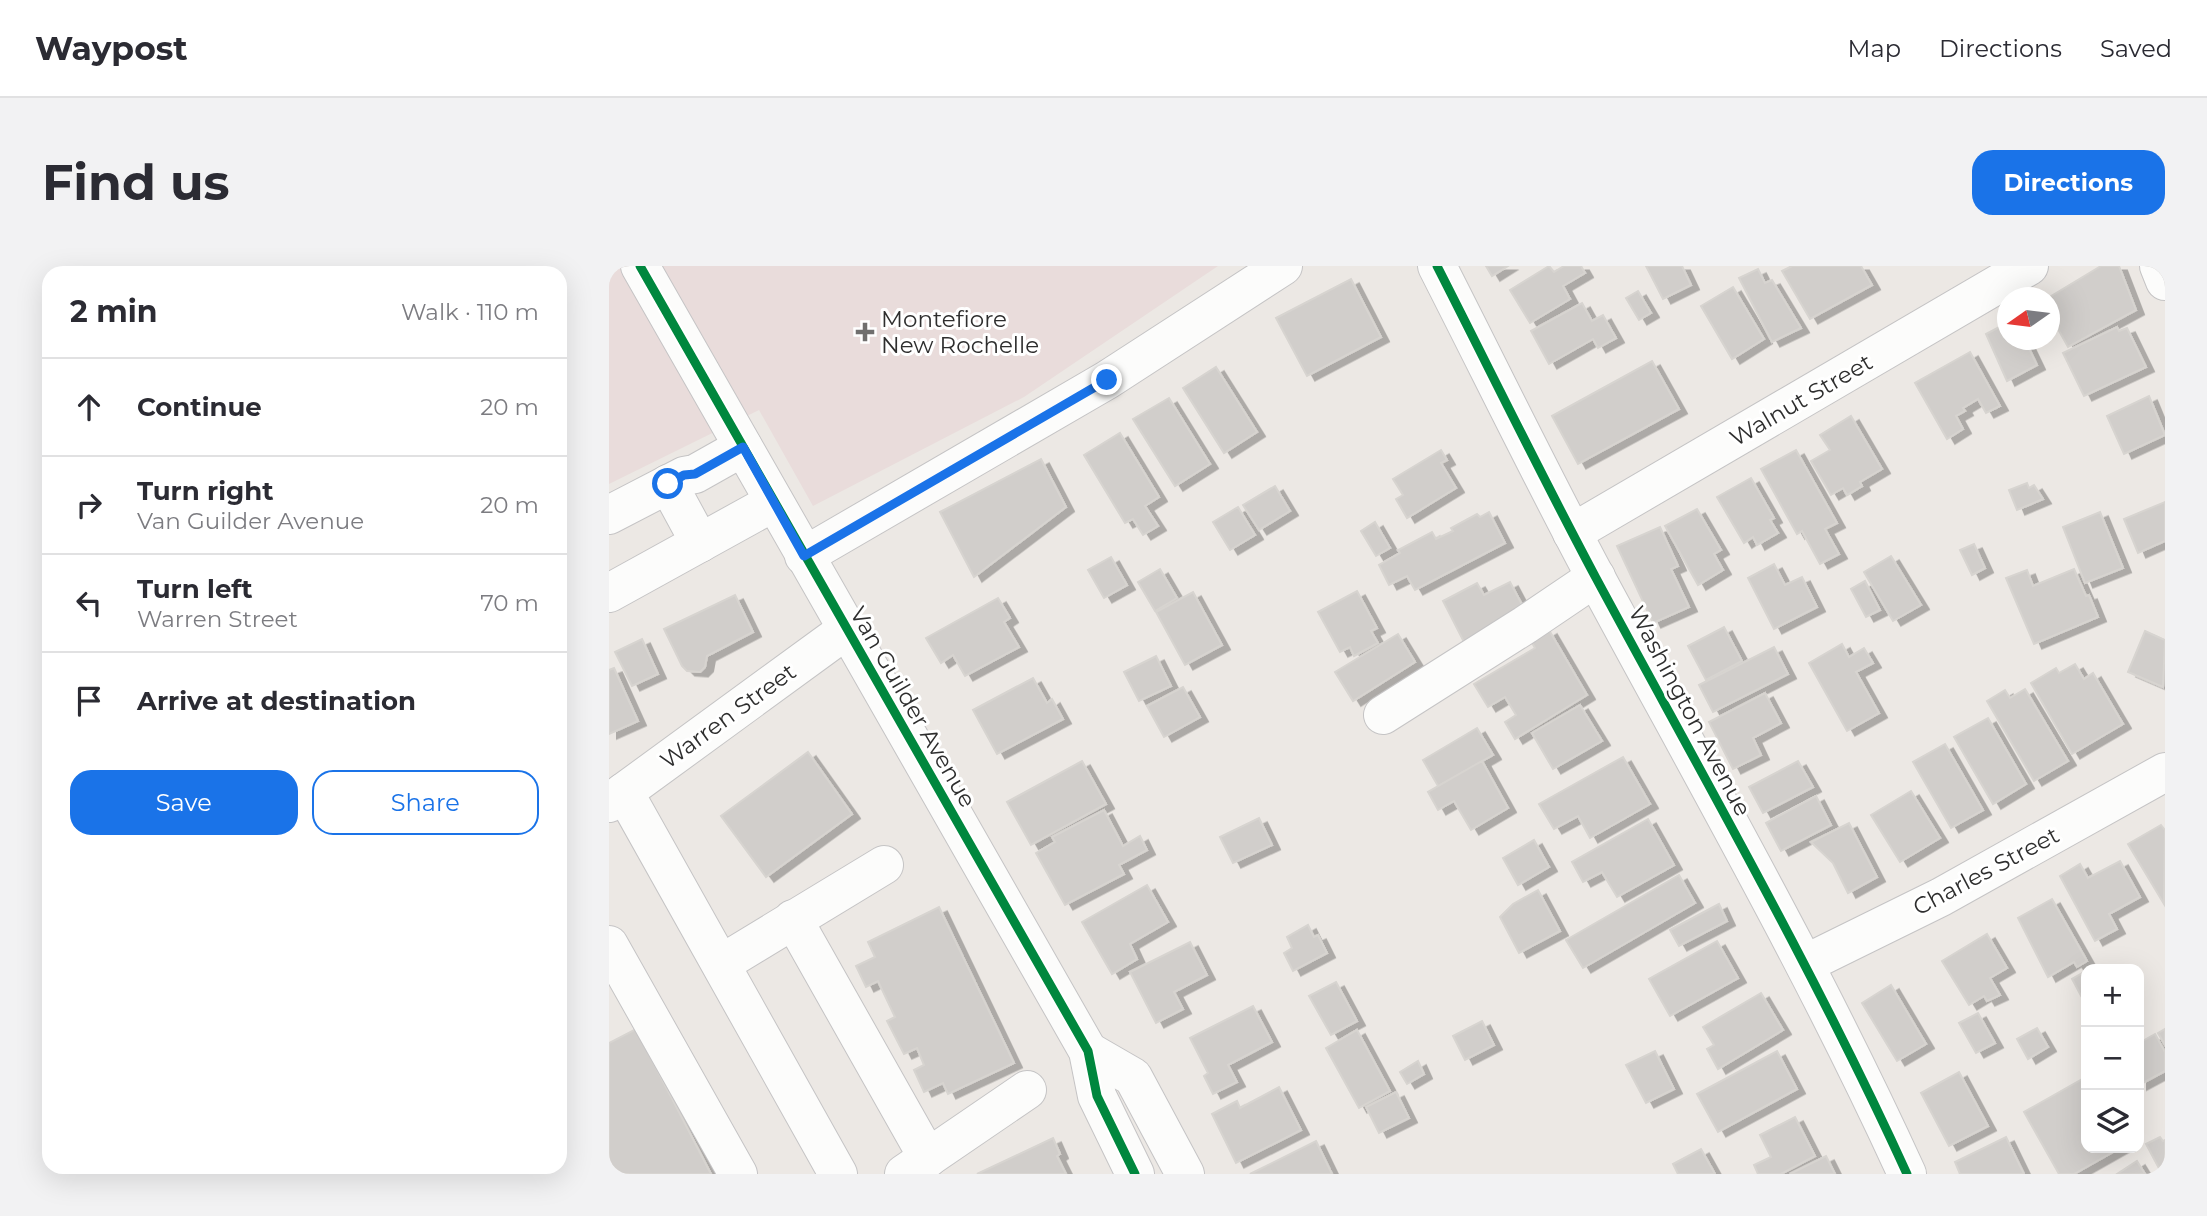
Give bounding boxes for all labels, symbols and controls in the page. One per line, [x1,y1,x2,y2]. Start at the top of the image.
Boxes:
text: Waypost [35,28,188,68]
text: Map [1848,34,1901,63]
text: Directions [1939,34,2062,63]
text: Saved [2100,34,2172,63]
button: Directions [1972,150,2165,215]
text: Find us [42,153,230,212]
north arrow [1997,287,2060,350]
text: 2 min [70,293,157,330]
text: Walk · 110 m [401,298,539,326]
place label: Montefiore New Rochelle [881,305,1039,359]
marker: Montefiore New Rochelle [855,322,875,342]
street label: Walnut Street [1725,348,1877,452]
route end [1091,364,1122,395]
icon: ahead [70,388,108,426]
text: Continue [137,391,262,423]
text: 20 m [480,393,539,421]
route start [652,468,683,499]
text: Turn right [137,475,273,507]
icon: right [70,486,108,524]
text: 20 m [480,491,539,519]
text: Van Guilder Avenue [137,507,364,535]
text: Turn left [137,573,253,605]
icon: left [70,584,108,622]
text: 70 m [480,589,539,617]
street label: Washington Avenue [1623,601,1757,821]
street label: Van Guilder Avenue [844,602,982,812]
text: Warren Street [137,605,298,633]
street label: Warren Street [655,657,801,775]
icon: arrive [70,682,108,720]
text: Arrive at destination [137,685,416,717]
button: Save [70,770,298,835]
button: Share [312,770,539,835]
street label: Charles Street [1908,821,2064,921]
map controls [2081,964,2144,1153]
button: + [2081,964,2144,1027]
button: − [2081,1027,2144,1090]
button: layers [2081,1090,2144,1153]

